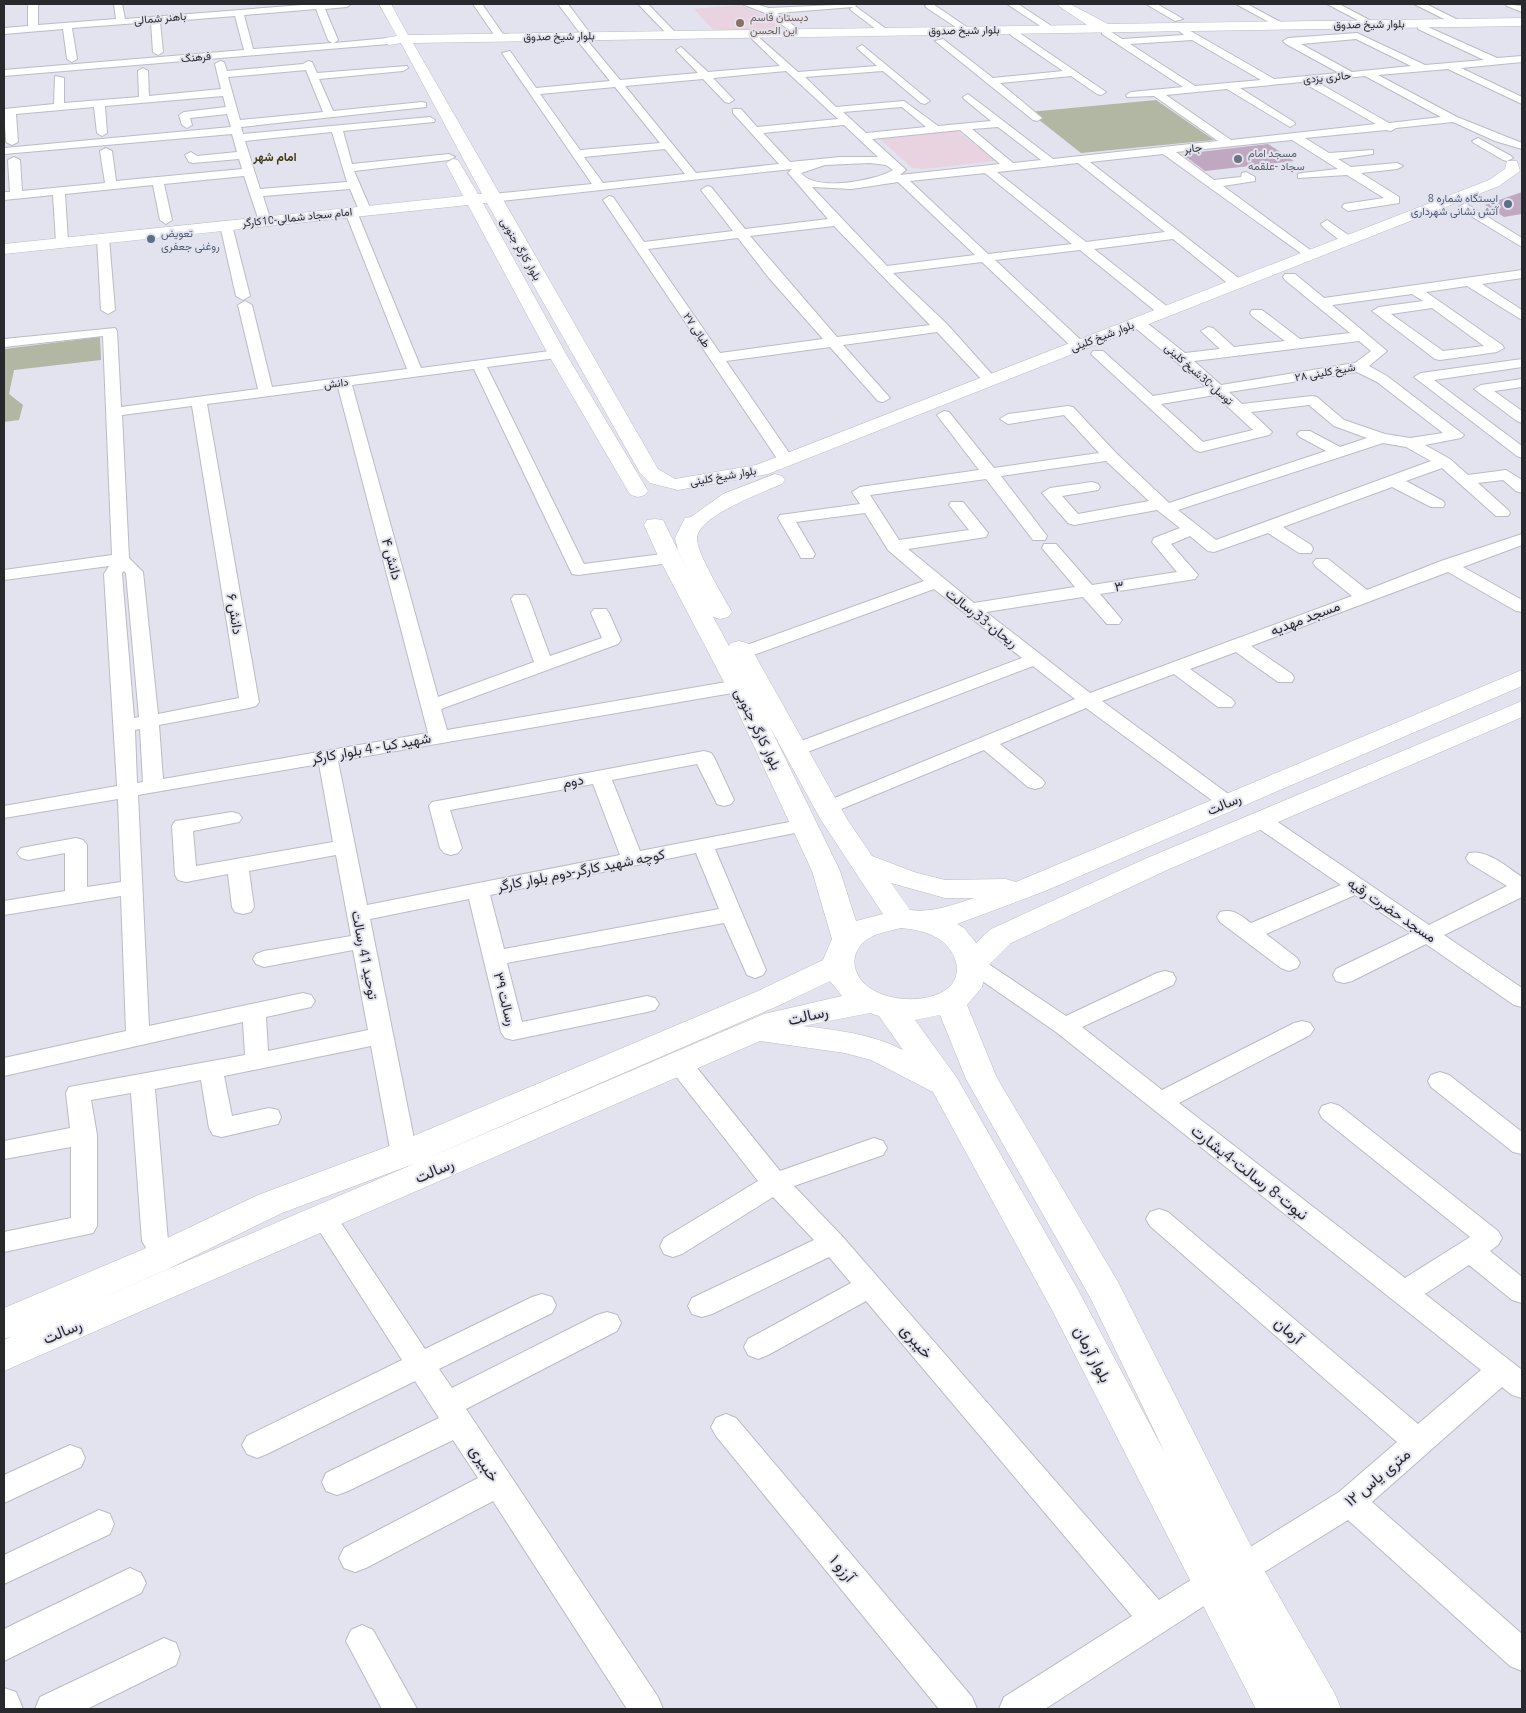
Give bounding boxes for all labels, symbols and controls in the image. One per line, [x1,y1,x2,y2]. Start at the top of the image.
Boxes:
street label: باهنر شمالی [133,10,187,27]
place label: دبستان قاسم این الحسن [750,11,808,37]
marker: دبستان قاسم این الحسن [734,17,746,29]
street label: بلوار شیخ صدوق [1333,17,1405,33]
street label: بلوار شیخ صدوق [928,23,1000,39]
street label: بلوار شیخ صدوق [523,29,595,45]
street label: فرهنگ [180,50,212,65]
street label: حائری یزدی [1302,69,1352,86]
street label: جابر [1183,141,1203,156]
place label: مسجد امام سجاد -علقمه [1248,147,1305,173]
district label: امام شهر [252,150,297,165]
marker: مسجد امام سجاد -علقمه [1232,153,1244,165]
place label: ایستگاه شماره 8 آتش نشانی شهرداری [1411,192,1499,218]
marker: ایستگاه شماره 8 آتش نشانی شهرداری [1502,198,1514,210]
street label: امام سجاد شمالی-10کارگر [240,205,353,231]
street label: بلوار کارگر جنوبی [497,216,544,283]
place label: تعویض روغنی جعفری [161,227,220,253]
marker: تعویض روغنی جعفری [145,233,157,245]
street label: طبائی ۲۷ [680,310,713,350]
street label: بلوار شیخ کلینی [1069,318,1136,355]
street label: توسل-30شیخ کلینی [1161,341,1236,409]
street label: شیخ کلینی ۲۸ [1294,361,1357,385]
street label: دانش [323,376,349,391]
street label: بلوار شیخ کلینی [689,464,757,490]
street label: دانش ۴ [378,536,405,582]
street label: ۳ [1113,577,1125,595]
street label: ریحان-33رسالت [942,585,1021,652]
street label: دانش ۶ [223,592,246,636]
street label: مسجد مهدیه [1268,597,1342,639]
street label: بلوار کارگر جنوبی [730,685,785,773]
street label: شهید کیا - 4 بلوار کارگر [309,730,432,768]
street label: دوم [561,771,585,792]
street label: رسالت [1205,790,1244,819]
street label: کوچه شهید کارگر-دوم بلوار کارگر [495,846,667,896]
street label: مسجد حضرت رقیه [1344,875,1439,946]
street label: توحید 41 رسالت [348,909,381,1001]
street label: رسالت ۳۹ [490,971,519,1028]
street label: رسالت [786,1002,830,1030]
street label: نبوت-8 رسالت-4بشارت [1187,1121,1312,1225]
street label: رسالت [412,1154,457,1188]
street label: آرمان [1270,1313,1308,1349]
street label: رسالت [40,1315,85,1349]
street label: خیبری [896,1320,937,1363]
street label: بلوار آرمان [1069,1323,1115,1386]
street label: خبیری [465,1441,504,1486]
street label: ۱۲ متری یاس [1341,1444,1415,1511]
street label: آرزو ۱ [825,1551,860,1587]

